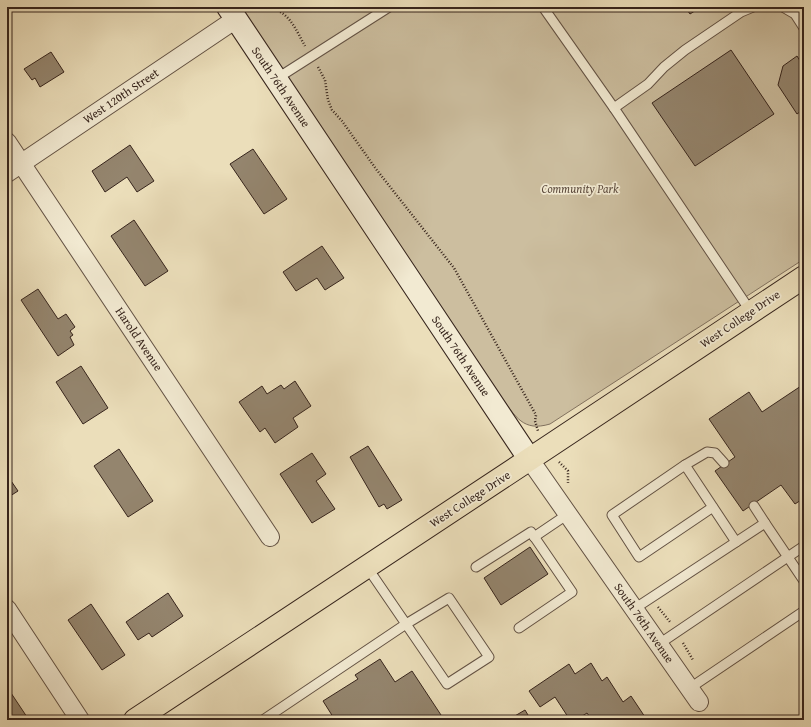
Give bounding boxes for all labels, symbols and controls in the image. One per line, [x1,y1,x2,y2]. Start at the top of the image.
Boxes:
street label: South 76th Avenue [248,43,315,131]
street label: West 120th Street [79,63,163,127]
park label: Community Park [541,180,619,197]
street label: West College Drive [696,285,783,352]
street label: Harold Avenue [112,303,167,374]
street label: South 76th Avenue [428,312,495,400]
street label: West College Drive [426,466,514,531]
street label: South 76th Avenue [610,579,679,666]

